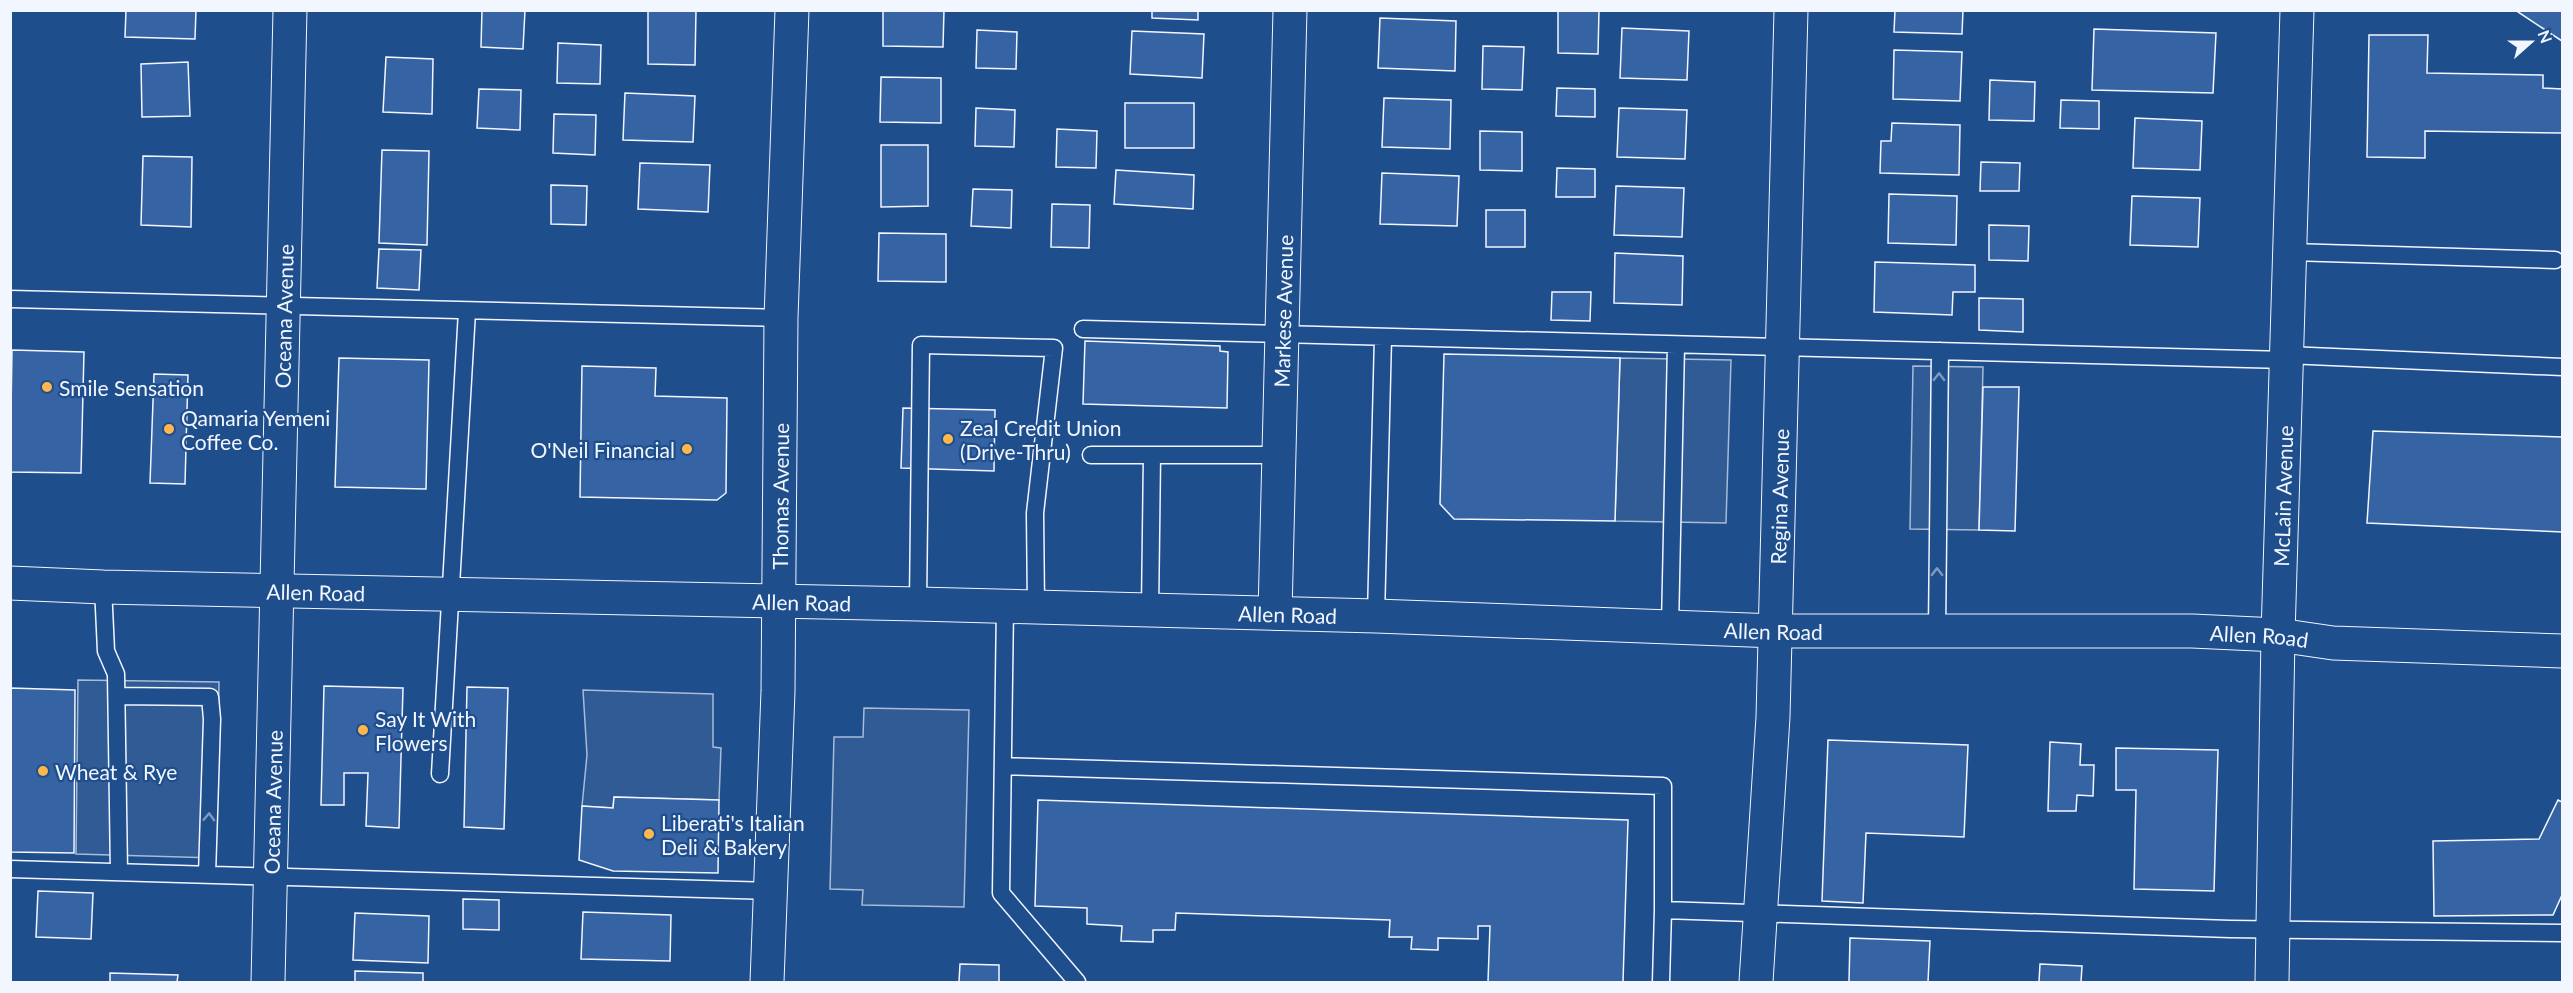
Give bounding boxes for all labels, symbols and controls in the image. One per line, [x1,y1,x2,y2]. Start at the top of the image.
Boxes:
north arrow [2501,12,2561,72]
text: N [2534,27,2557,46]
street label: Markese Avenue [1268,234,1297,388]
street label: Oceana Avenue [269,244,297,389]
one-way arrow [1933,373,1945,382]
place label: Smile Sensation [59,375,204,400]
marker: Smile Sensation [40,380,54,394]
place label: Qamaria Yemeni Coffee Co. [181,405,330,454]
place label: Zeal Credit Union (Drive-Thru) [960,415,1121,464]
marker: Qamaria Yemeni Coffee Co. [162,422,176,436]
street label: Thomas Avenue [766,423,793,570]
street label: McLain Avenue [2268,425,2297,567]
street label: Regina Avenue [1764,428,1793,565]
marker: Zeal Credit Union (Drive-Thru) [941,432,955,446]
place label: O'Neil Financial [531,437,675,462]
marker: O'Neil Financial [680,442,694,456]
one-way arrow [1931,568,1944,577]
street label: Allen Road [266,578,366,605]
street label: Allen Road [752,588,851,615]
street label: Allen Road [1238,600,1337,627]
street label: Allen Road [1723,617,1823,644]
street label: Allen Road [2209,619,2310,652]
place label: Say It With Flowers [375,706,476,755]
marker: Say It With Flowers [356,723,370,737]
street label: Oceana Avenue [258,730,286,875]
place label: Wheat & Rye [55,759,177,784]
marker: Wheat & Rye [36,764,50,778]
place label: Liberati's Italian Deli & Bakery [661,810,805,859]
one-way arrow [202,812,215,821]
marker: Liberati's Italian Deli & Bakery [642,827,656,841]

